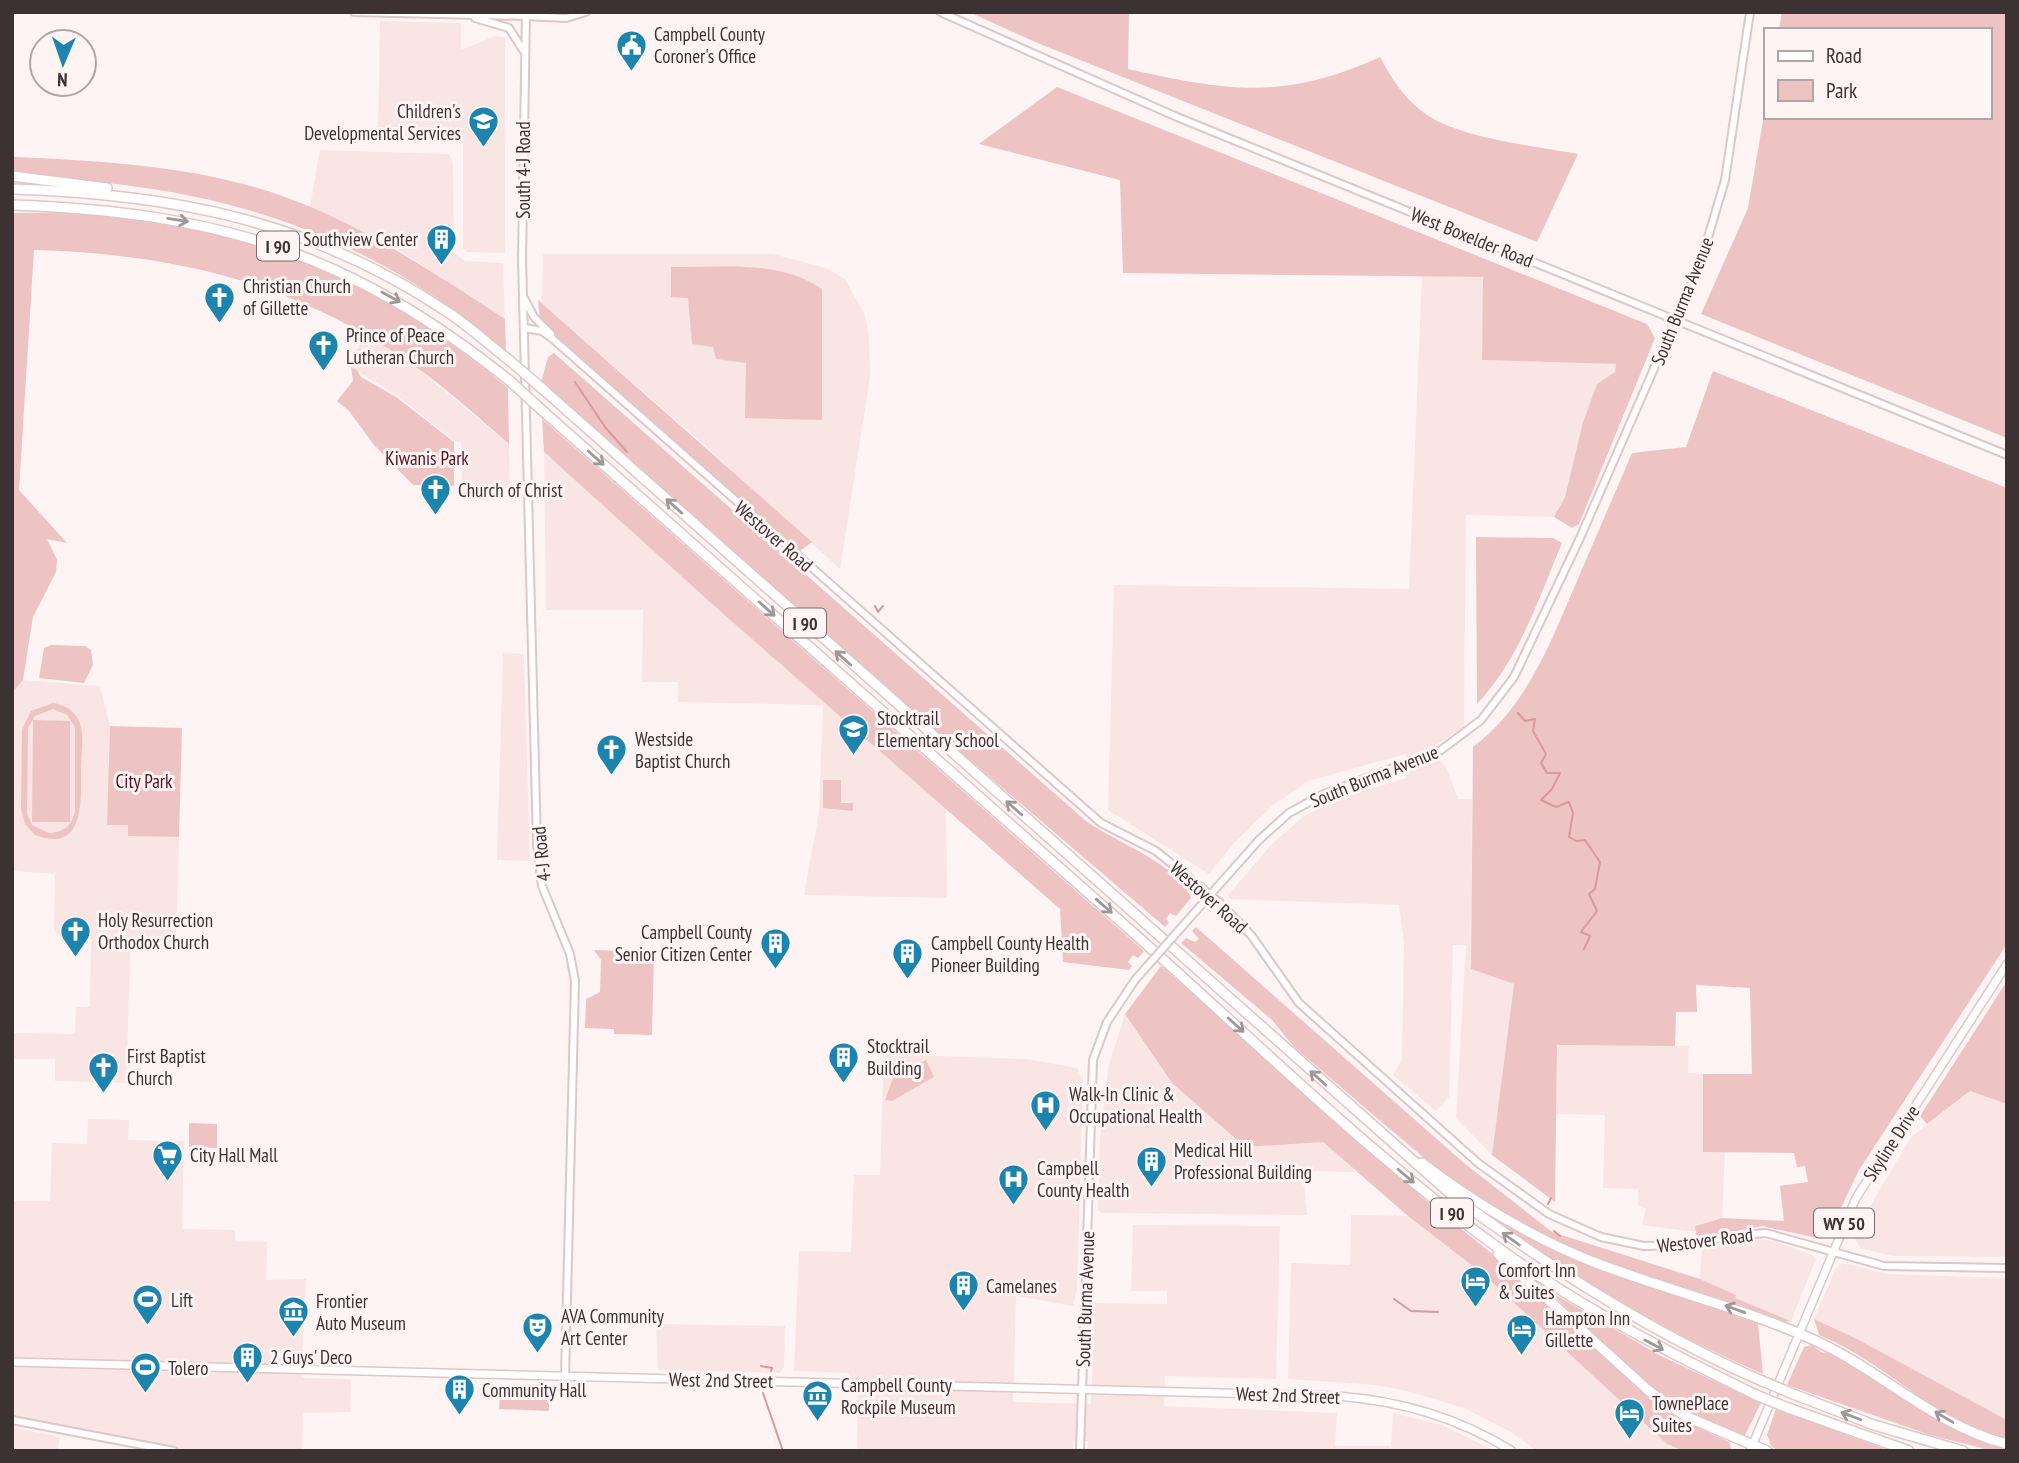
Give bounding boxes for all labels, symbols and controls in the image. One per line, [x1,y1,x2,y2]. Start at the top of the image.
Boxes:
place label: Campbell County Coroner's Office [654,22,766,68]
north arrow [28,28,98,98]
public building icon: Campbell County Coroner's Office [614,28,648,72]
legend [1764,28,1991,119]
text: Road [1826,42,1862,69]
text: N [57,68,68,92]
text: Park [1826,77,1857,104]
place label: Children's Developmental Services [304,99,461,145]
school or university icon: Children's Developmental Services [467,105,501,149]
street label: South 4-J Road [511,121,535,219]
street label: West Boxelder Road [1407,202,1537,272]
one-way arrow [166,214,188,227]
building icon: Southview Center [424,222,458,266]
place label: Southview Center [303,227,419,251]
road number: I 90 [257,232,299,260]
street label: South Burma Avenue [1645,233,1719,369]
place label: Christian Church of Gillette [243,274,351,320]
church icon: Christian Church of Gillette [203,280,237,324]
one-way arrow [380,290,400,304]
place label: Prince of Peace Lutheran Church [346,323,454,369]
church icon: Prince of Peace Lutheran Church [306,329,340,373]
park label: Kiwanis Park [385,446,469,470]
one-way arrow [587,450,605,466]
church icon: Church of Christ [418,473,452,517]
place label: Church of Christ [458,478,563,502]
street label: Westover Road [730,495,818,577]
one-way arrow [665,498,683,514]
one-way arrow [757,601,775,617]
road number: I 90 [784,608,826,638]
one-way arrow [835,650,853,666]
place label: Stocktrail Elementary School [877,706,999,752]
school or university icon: Stocktrail Elementary School [837,712,871,756]
place label: Westside Baptist Church [635,727,730,773]
church icon: Westside Baptist Church [595,733,629,777]
street label: South Burma Avenue [1306,739,1442,813]
park label: City Park [116,769,173,793]
one-way arrow [1005,800,1023,816]
street label: 4-J Road [526,825,556,883]
street label: Westover Road [1165,856,1253,938]
one-way arrow [1094,898,1112,914]
place label: Holy Resurrection Orthodox Church [98,908,213,954]
church icon: Holy Resurrection Orthodox Church [58,914,92,958]
place label: Campbell County Senior Citizen Center [615,920,753,966]
building icon: Campbell County Senior Citizen Center [758,926,792,970]
place label: Campbell County Health Pioneer Building [931,931,1089,977]
building icon: Campbell County Health Pioneer Building [891,937,925,981]
one-way arrow [1227,1017,1245,1033]
place label: Stocktrail Building [867,1034,930,1080]
building icon: Stocktrail Building [827,1040,861,1084]
place label: First Baptist Church [127,1044,206,1090]
church icon: First Baptist Church [87,1050,121,1094]
one-way arrow [1309,1070,1327,1086]
place label: Walk-In Clinic & Occupational Health [1069,1082,1202,1128]
hospital icon: Walk-In Clinic & Occupational Health [1029,1088,1063,1132]
street label: Skyline Drive [1858,1100,1925,1186]
supermarket icon: City Hall Mall [150,1138,184,1182]
place label: Medical Hill Professional Building [1174,1138,1312,1184]
place label: City Hall Mall [190,1143,278,1167]
building icon: Medical Hill Professional Building [1134,1144,1168,1188]
place label: Campbell County Health [1037,1156,1129,1202]
hospital icon: Campbell County Health [997,1162,1031,1206]
one-way arrow [1397,1168,1415,1184]
road number: I 90 [1431,1198,1473,1228]
road number: WY 50 [1814,1208,1874,1238]
street label: Westover Road [1656,1222,1754,1258]
street label: South Burma Avenue [1071,1230,1099,1367]
one-way arrow [1502,1232,1521,1246]
place label: Comfort Inn & Suites [1498,1258,1576,1304]
hotel icon: Comfort Inn & Suites [1458,1264,1492,1308]
building icon: Camelanes [946,1269,980,1313]
place label: Camelanes [986,1274,1057,1298]
sports icon: Lift [131,1283,165,1327]
place label: Lift [171,1288,194,1312]
place label: Frontier Auto Museum [316,1289,406,1335]
museum icon: Frontier Auto Museum [276,1295,310,1339]
one-way arrow [1724,1302,1746,1314]
place label: AVA Community Art Center [561,1304,665,1350]
place label: Hampton Inn Gillette [1545,1306,1630,1352]
theatre icon: AVA Community Art Center [521,1310,555,1354]
hotel icon: Hampton Inn Gillette [1505,1312,1539,1356]
one-way arrow [1644,1338,1664,1352]
building icon: 2 Guys' Deco [230,1340,264,1384]
place label: 2 Guys' Deco [270,1345,352,1369]
sports icon: Tolero [128,1351,162,1395]
place label: Tolero [168,1356,208,1380]
street label: West 2nd Street [669,1367,774,1393]
building icon: Community Hall [442,1373,476,1417]
place label: Campbell County Rockpile Museum [841,1373,956,1419]
place label: Community Hall [482,1378,587,1402]
museum icon: Campbell County Rockpile Museum [801,1379,835,1423]
street label: West 2nd Street [1236,1381,1341,1409]
place label: TownePlace Suites [1652,1391,1729,1437]
hotel icon: TownePlace Suites [1612,1397,1646,1441]
one-way arrow [1840,1409,1862,1421]
one-way arrow [1935,1410,1955,1424]

